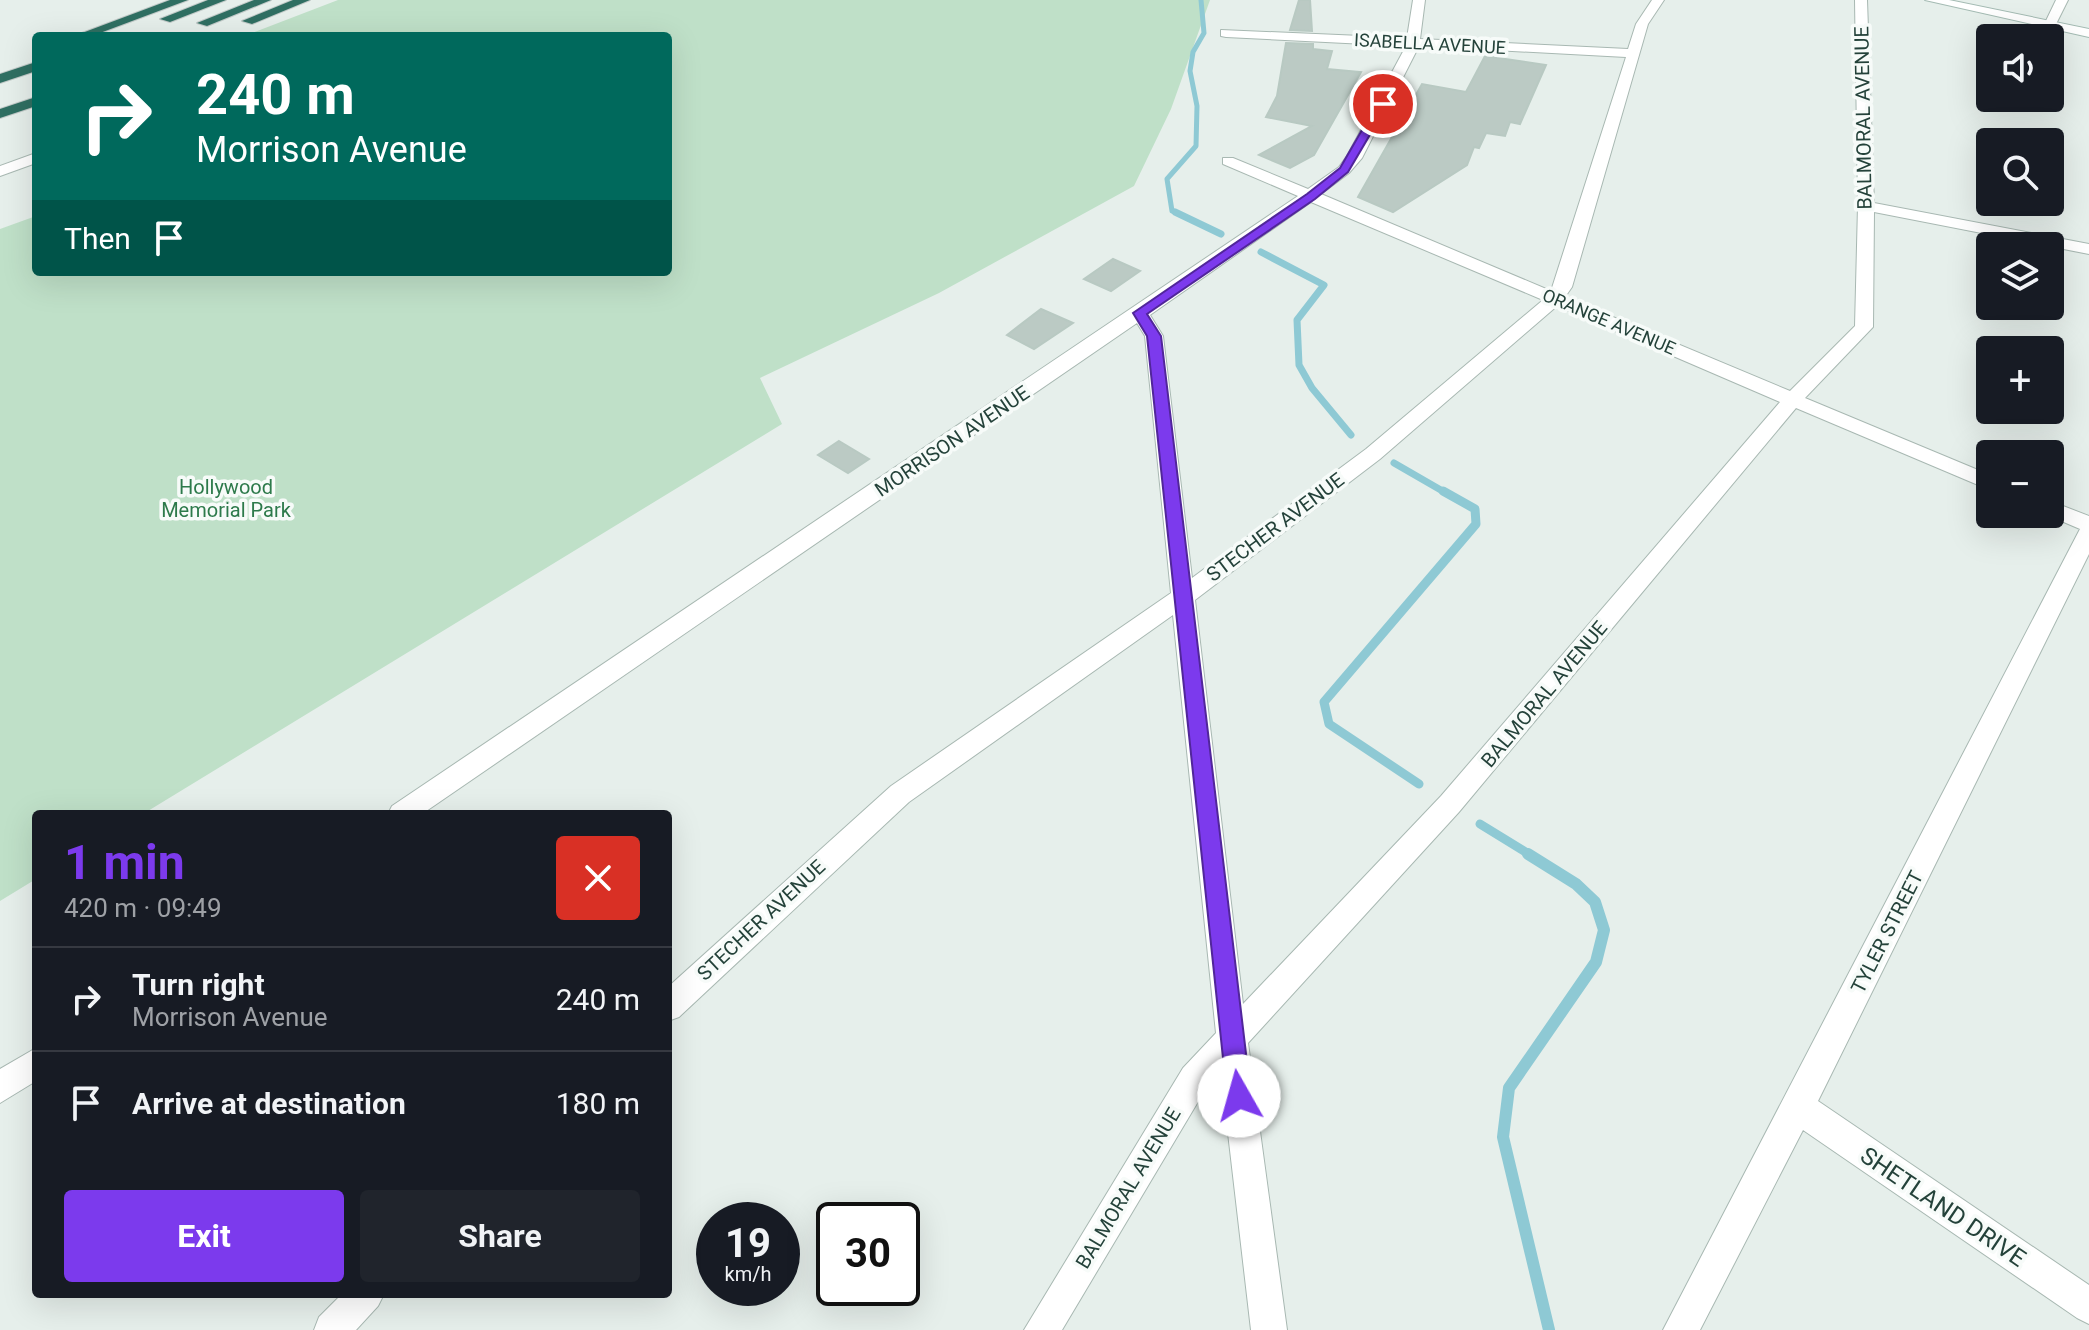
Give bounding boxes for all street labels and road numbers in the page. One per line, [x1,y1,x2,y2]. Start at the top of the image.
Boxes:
street label: BALMORAL AVENUE [1849,26,1877,210]
street label: ISABELLA AVENUE [1354,29,1506,58]
street label: ORANGE AVENUE [1540,284,1679,359]
street label: MORRISON AVENUE [870,380,1034,502]
street label: STECHER AVENUE [1201,467,1349,587]
street label: BALMORAL AVENUE [1476,616,1612,772]
street label: STECHER AVENUE [692,855,830,985]
street label: TYLER STREET [1846,867,1928,997]
street label: BALMORAL AVENUE [1070,1103,1186,1273]
street label: SHETLAND DRIVE [1855,1141,2031,1273]

